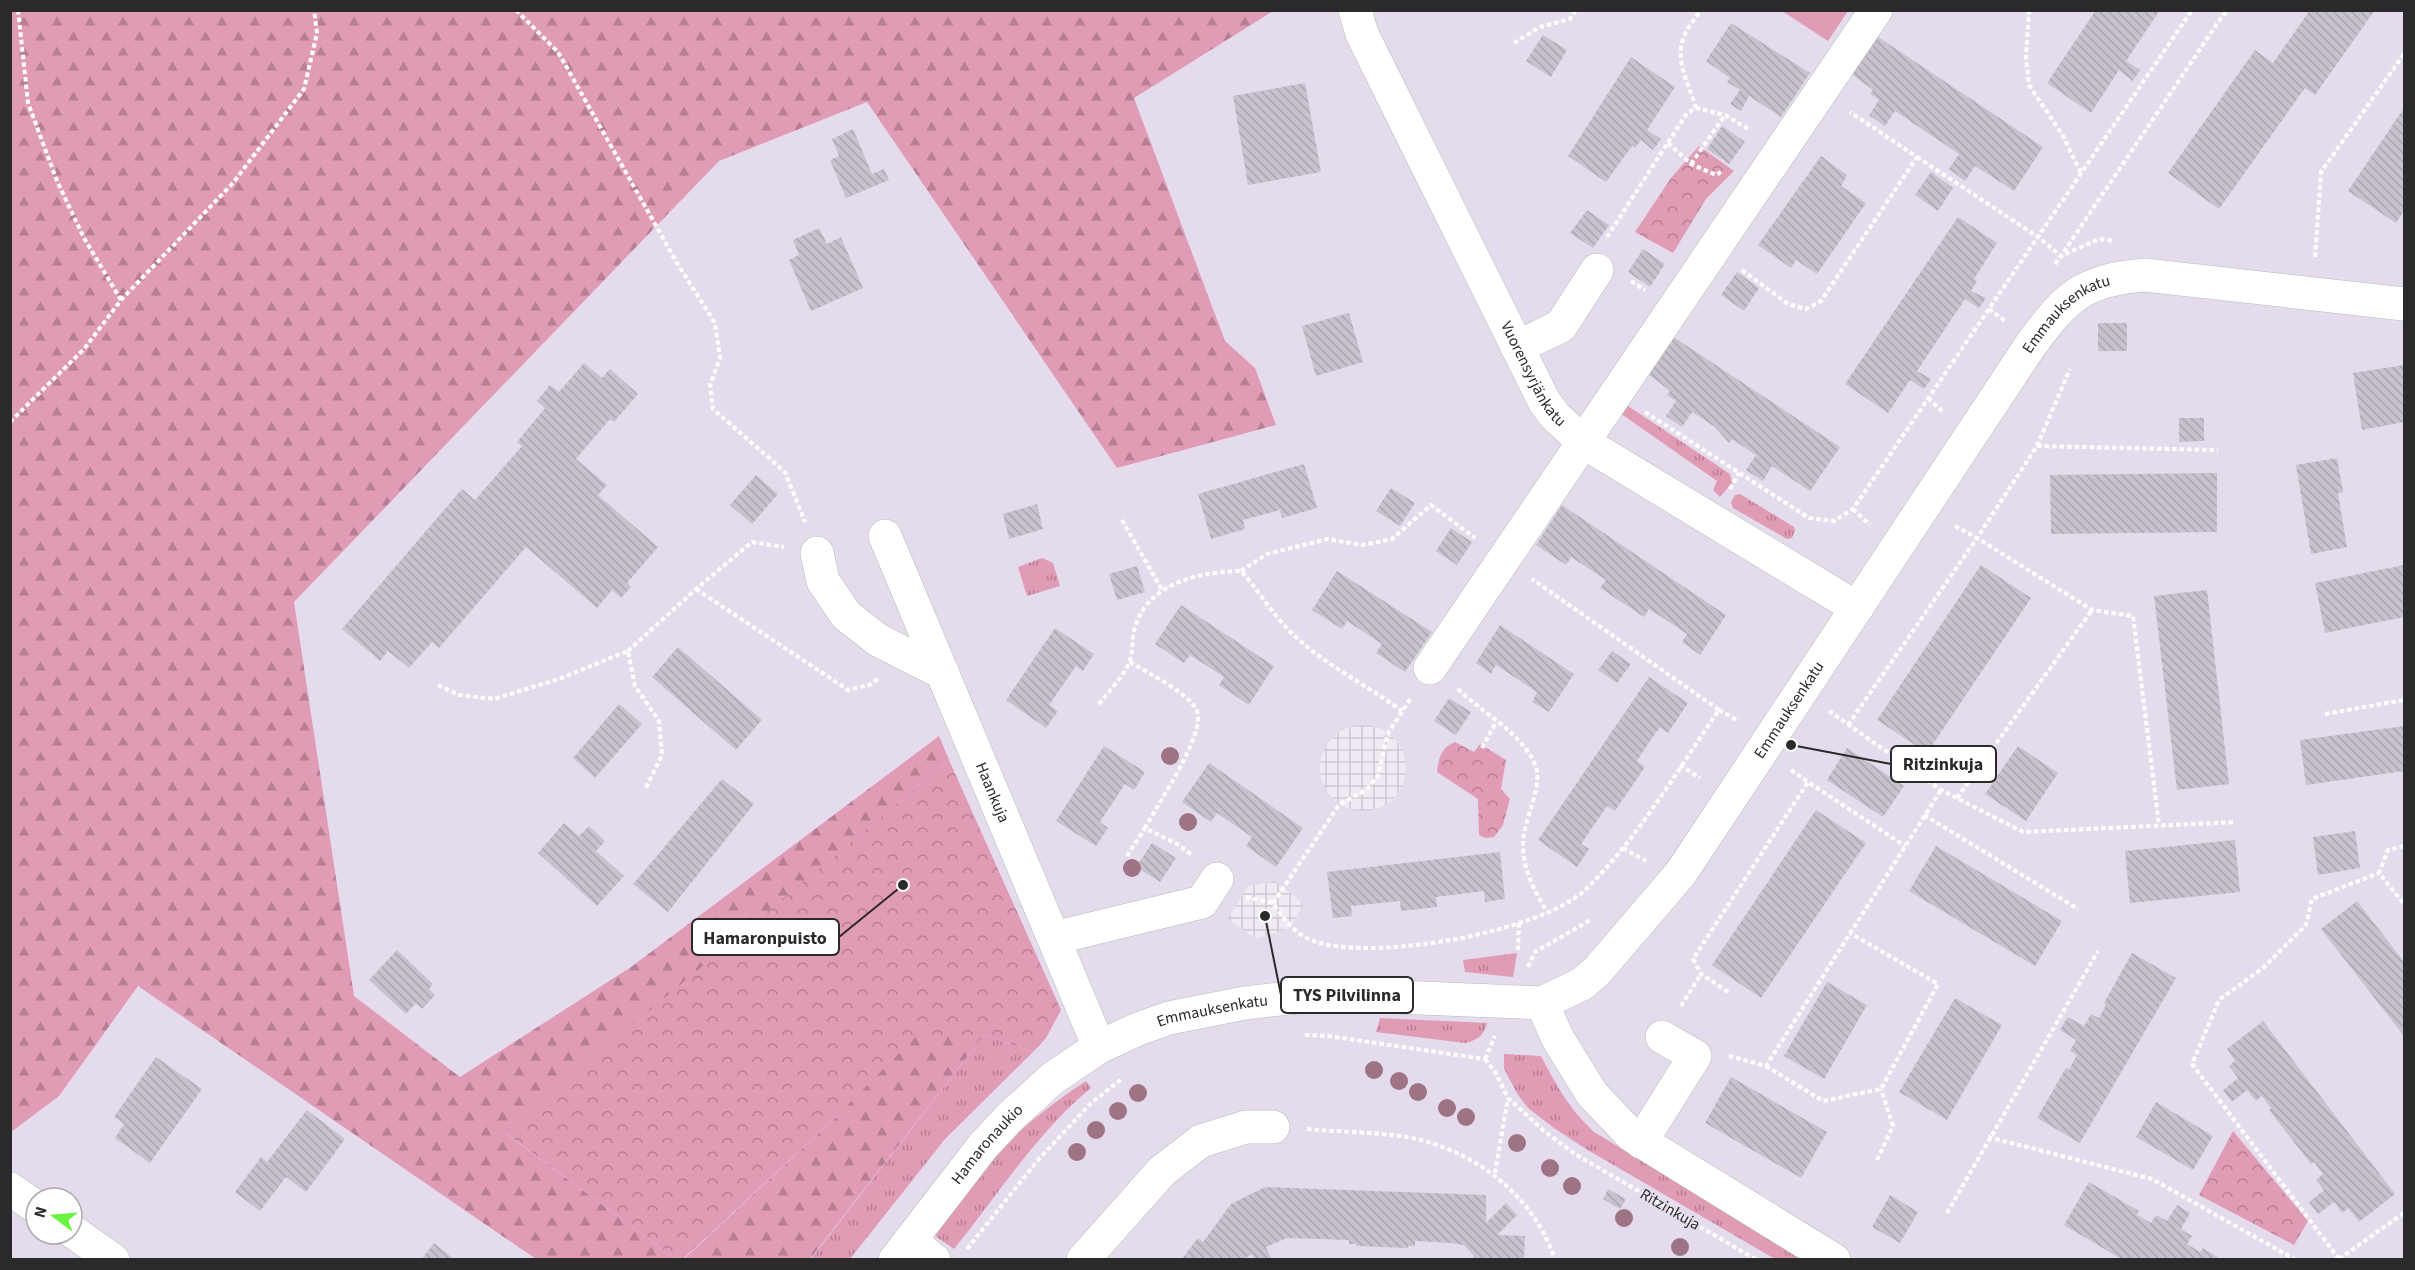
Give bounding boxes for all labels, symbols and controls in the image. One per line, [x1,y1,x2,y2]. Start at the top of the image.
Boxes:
street label: Emmauksenkatu [2017,270,2113,358]
street label: Vuorensyrjänkatu [1495,318,1571,432]
street label: Emmauksenkatu [1749,657,1829,763]
callout: Ritzinkuja [1891,746,1996,782]
text: Ritzinkuja [1903,752,1983,777]
street label: Haankuja [970,759,1015,826]
callout: Hamaronpuisto [692,919,839,955]
text: Hamaronpuisto [703,926,827,951]
callout: TYS Pilvilinna [1281,977,1413,1013]
text: TYS Pilvilinna [1293,983,1401,1008]
street label: Emmauksenkatu [1154,989,1269,1033]
street label: Hamaronaukio [946,1099,1028,1189]
street label: Ritzinkuja [1636,1183,1704,1236]
north arrow [24,1186,84,1246]
text: N [29,1204,53,1220]

